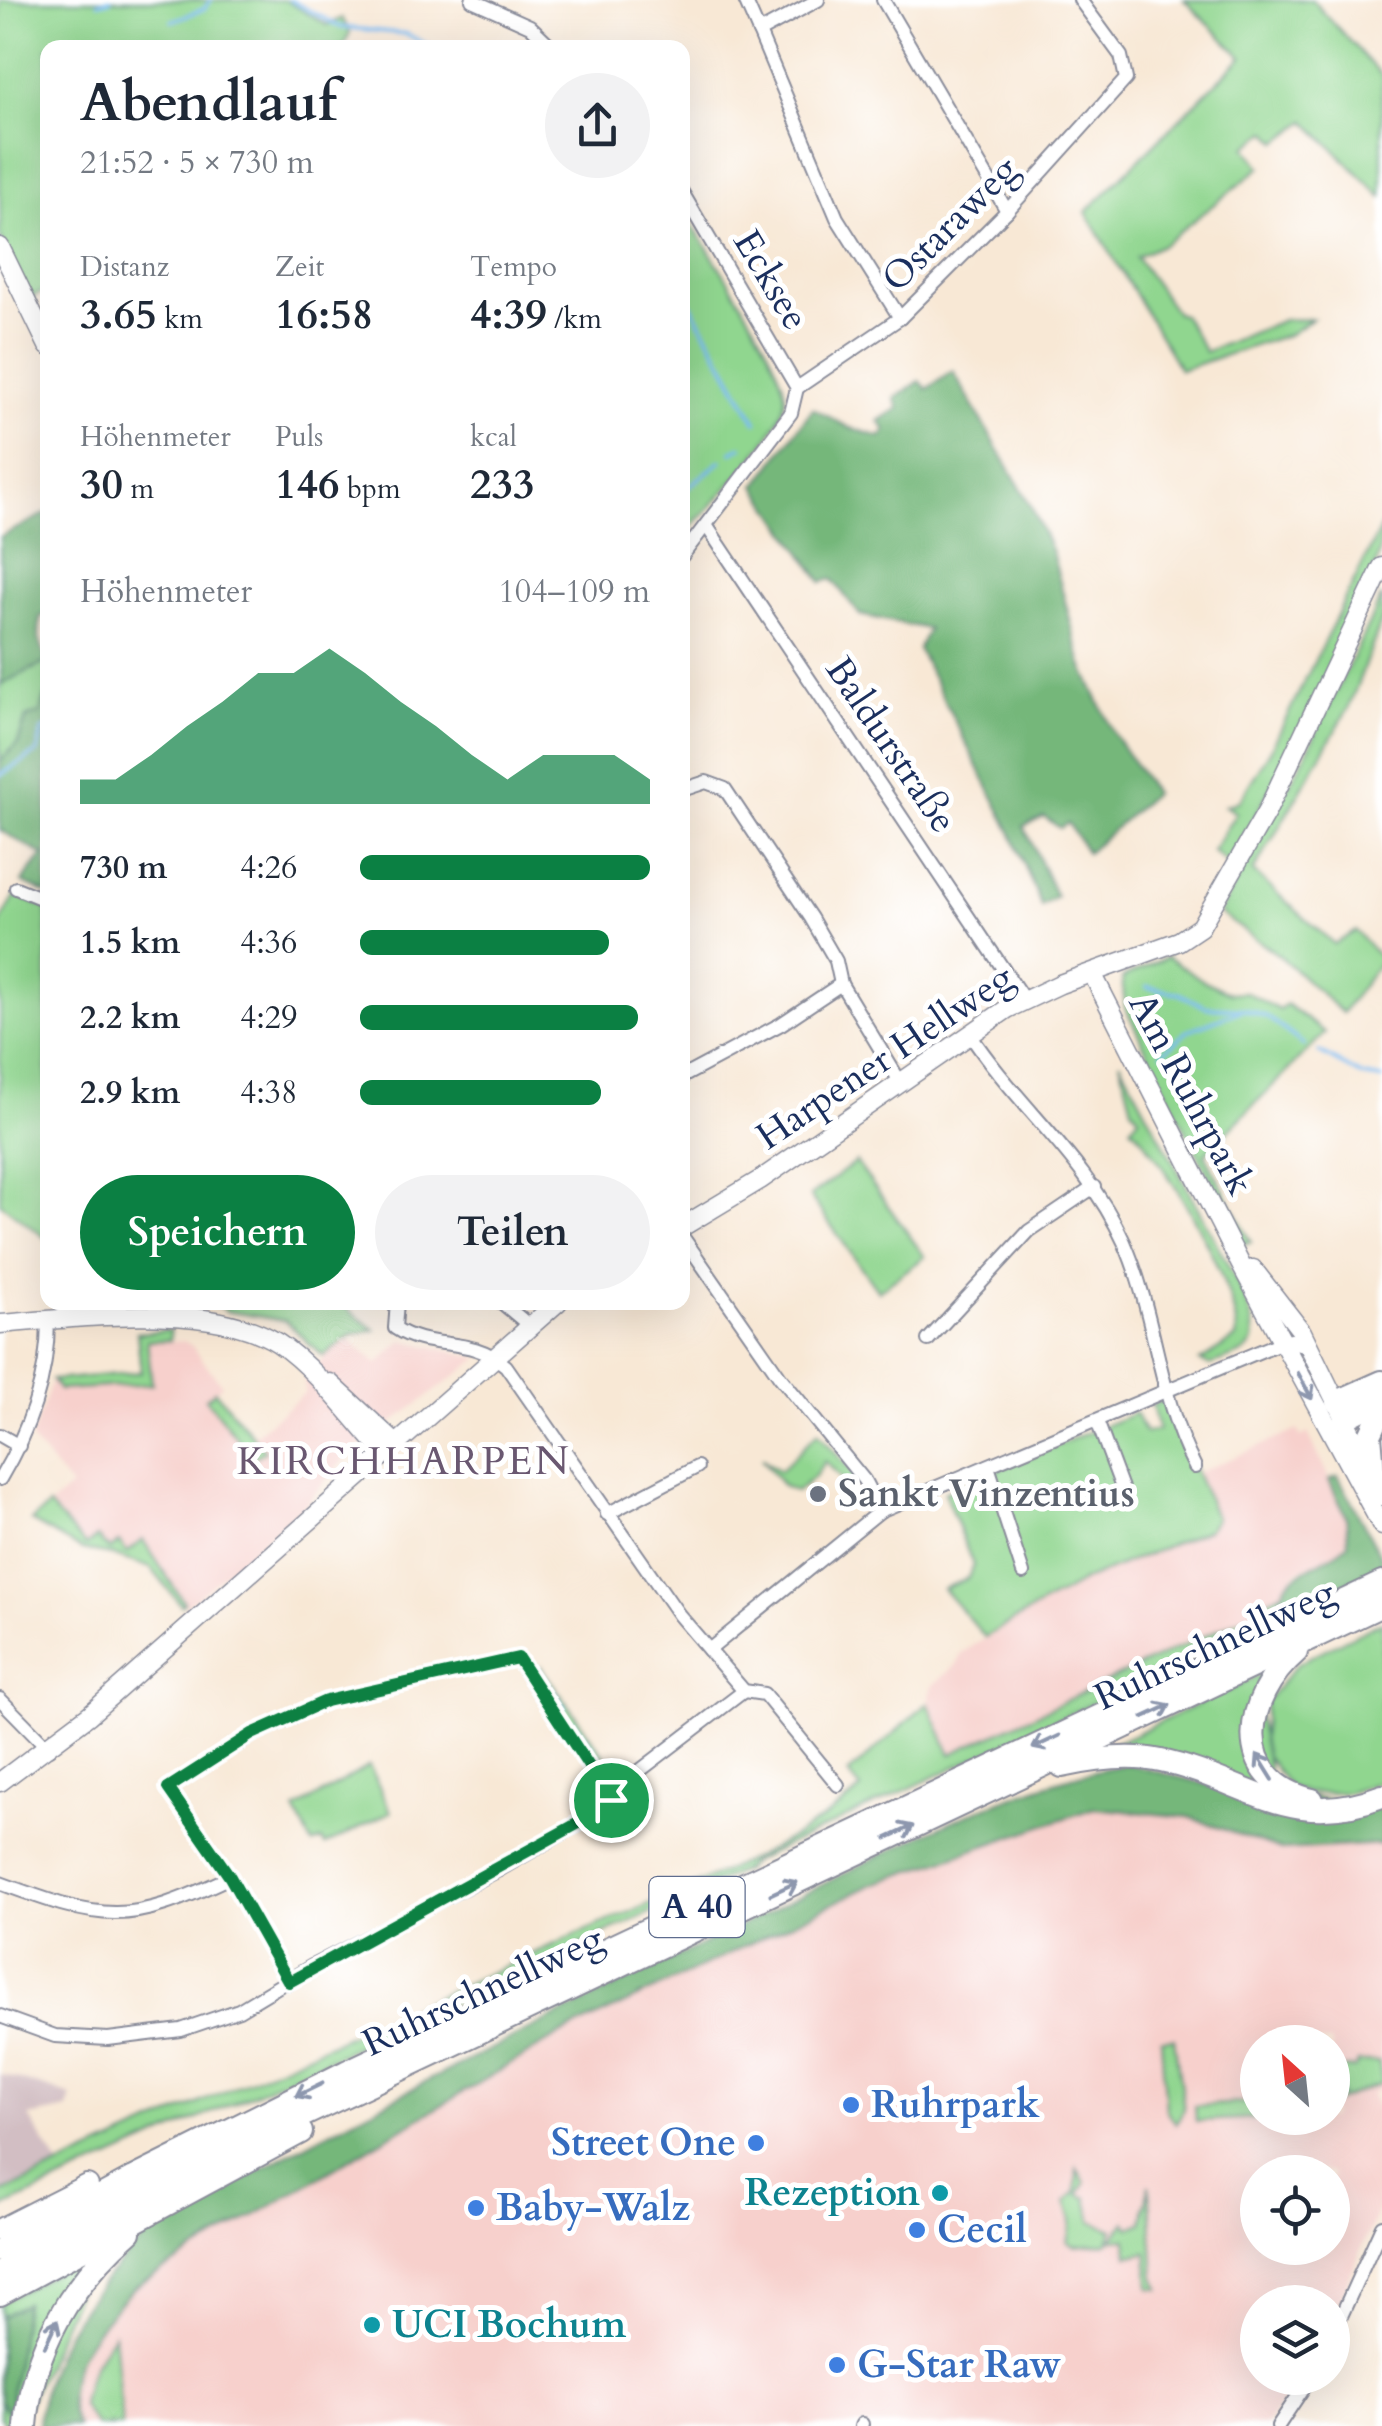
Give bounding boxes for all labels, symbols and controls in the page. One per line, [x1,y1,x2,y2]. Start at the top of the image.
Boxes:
text: Abendlauf [80,66,337,140]
button: share [545,73,650,178]
text: 21:52 · 5 × 730 m [80,141,314,185]
street label: Ostaraweg [870,144,1030,304]
street label: Ecksee [721,220,821,340]
text: Distanz [80,248,169,286]
text: Zeit [275,248,324,286]
text: Tempo [470,248,557,286]
text: 3.65 [80,286,157,343]
text: 16:58 [275,286,373,343]
text: 4:39 [470,286,547,343]
text: km [157,300,203,338]
text: /km [547,300,602,338]
text: Höhenmeter [80,418,231,456]
text: Puls [275,418,323,456]
text: kcal [470,418,517,456]
text: 30 [80,456,123,513]
text: 146 [275,456,340,513]
text: 233 [470,456,535,513]
text: m [123,470,154,508]
text: bpm [340,470,401,508]
text: Höhenmeter [80,570,252,614]
text: 104–109 m [498,570,650,614]
street label: Baldurstraße [813,647,969,843]
text: 730 m [80,846,167,890]
text: 4:26 [240,846,297,890]
text: 1.5 km [80,921,180,965]
text: 4:36 [240,921,297,965]
street label: Harpener Hellweg [746,951,1024,1162]
street label: Am Ruhrpark [1116,984,1266,1205]
text: 2.2 km [80,996,180,1040]
text: 4:29 [240,996,297,1040]
text: 2.9 km [80,1071,180,1115]
text: 4:38 [240,1071,297,1115]
button: Speichern [80,1175,355,1290]
button: Teilen [375,1175,650,1290]
one-way arrow [1296,1371,1316,1401]
district label: KIRCHHARPEN [237,1434,571,1489]
place label: Sankt Vinzentius [838,1468,1135,1520]
marker: Sankt Vinzentius [807,1483,829,1505]
street label: Ruhrschnellweg [1086,1566,1344,1724]
one-way arrow [1142,1701,1172,1720]
one-way arrow [1031,1734,1062,1752]
one-way arrow [1255,1753,1275,1781]
pin [569,1758,654,1843]
icon: arrive [584,1773,639,1828]
one-way arrow [885,1822,915,1841]
road number: A 40 [650,1877,744,1937]
one-way arrow [768,1877,798,1896]
street label: Ruhrschnellweg [354,1912,612,2070]
north arrow [1240,2025,1350,2135]
map controls [1240,2025,1350,2395]
place label: Ruhrpark [871,2079,1040,2131]
one-way arrow [295,2081,324,2100]
marker: Ruhrpark [840,2094,862,2116]
place label: Street One [551,2117,736,2169]
marker: Street One [745,2132,767,2154]
button: locate [1240,2155,1350,2265]
place label: Rezeption [745,2167,921,2219]
place label: Baby-Walz [496,2182,690,2234]
marker: Rezeption [929,2182,951,2204]
marker: Baby-Walz [465,2197,487,2219]
place label: Cecil [937,2204,1027,2256]
marker: Cecil [906,2219,928,2241]
button: layers [1240,2285,1350,2395]
place label: UCI Bochum [392,2299,626,2351]
marker: UCI Bochum [361,2314,383,2336]
one-way arrow [43,2319,62,2349]
place label: G-Star Raw [857,2339,1061,2391]
marker: G-Star Raw [826,2354,848,2376]

